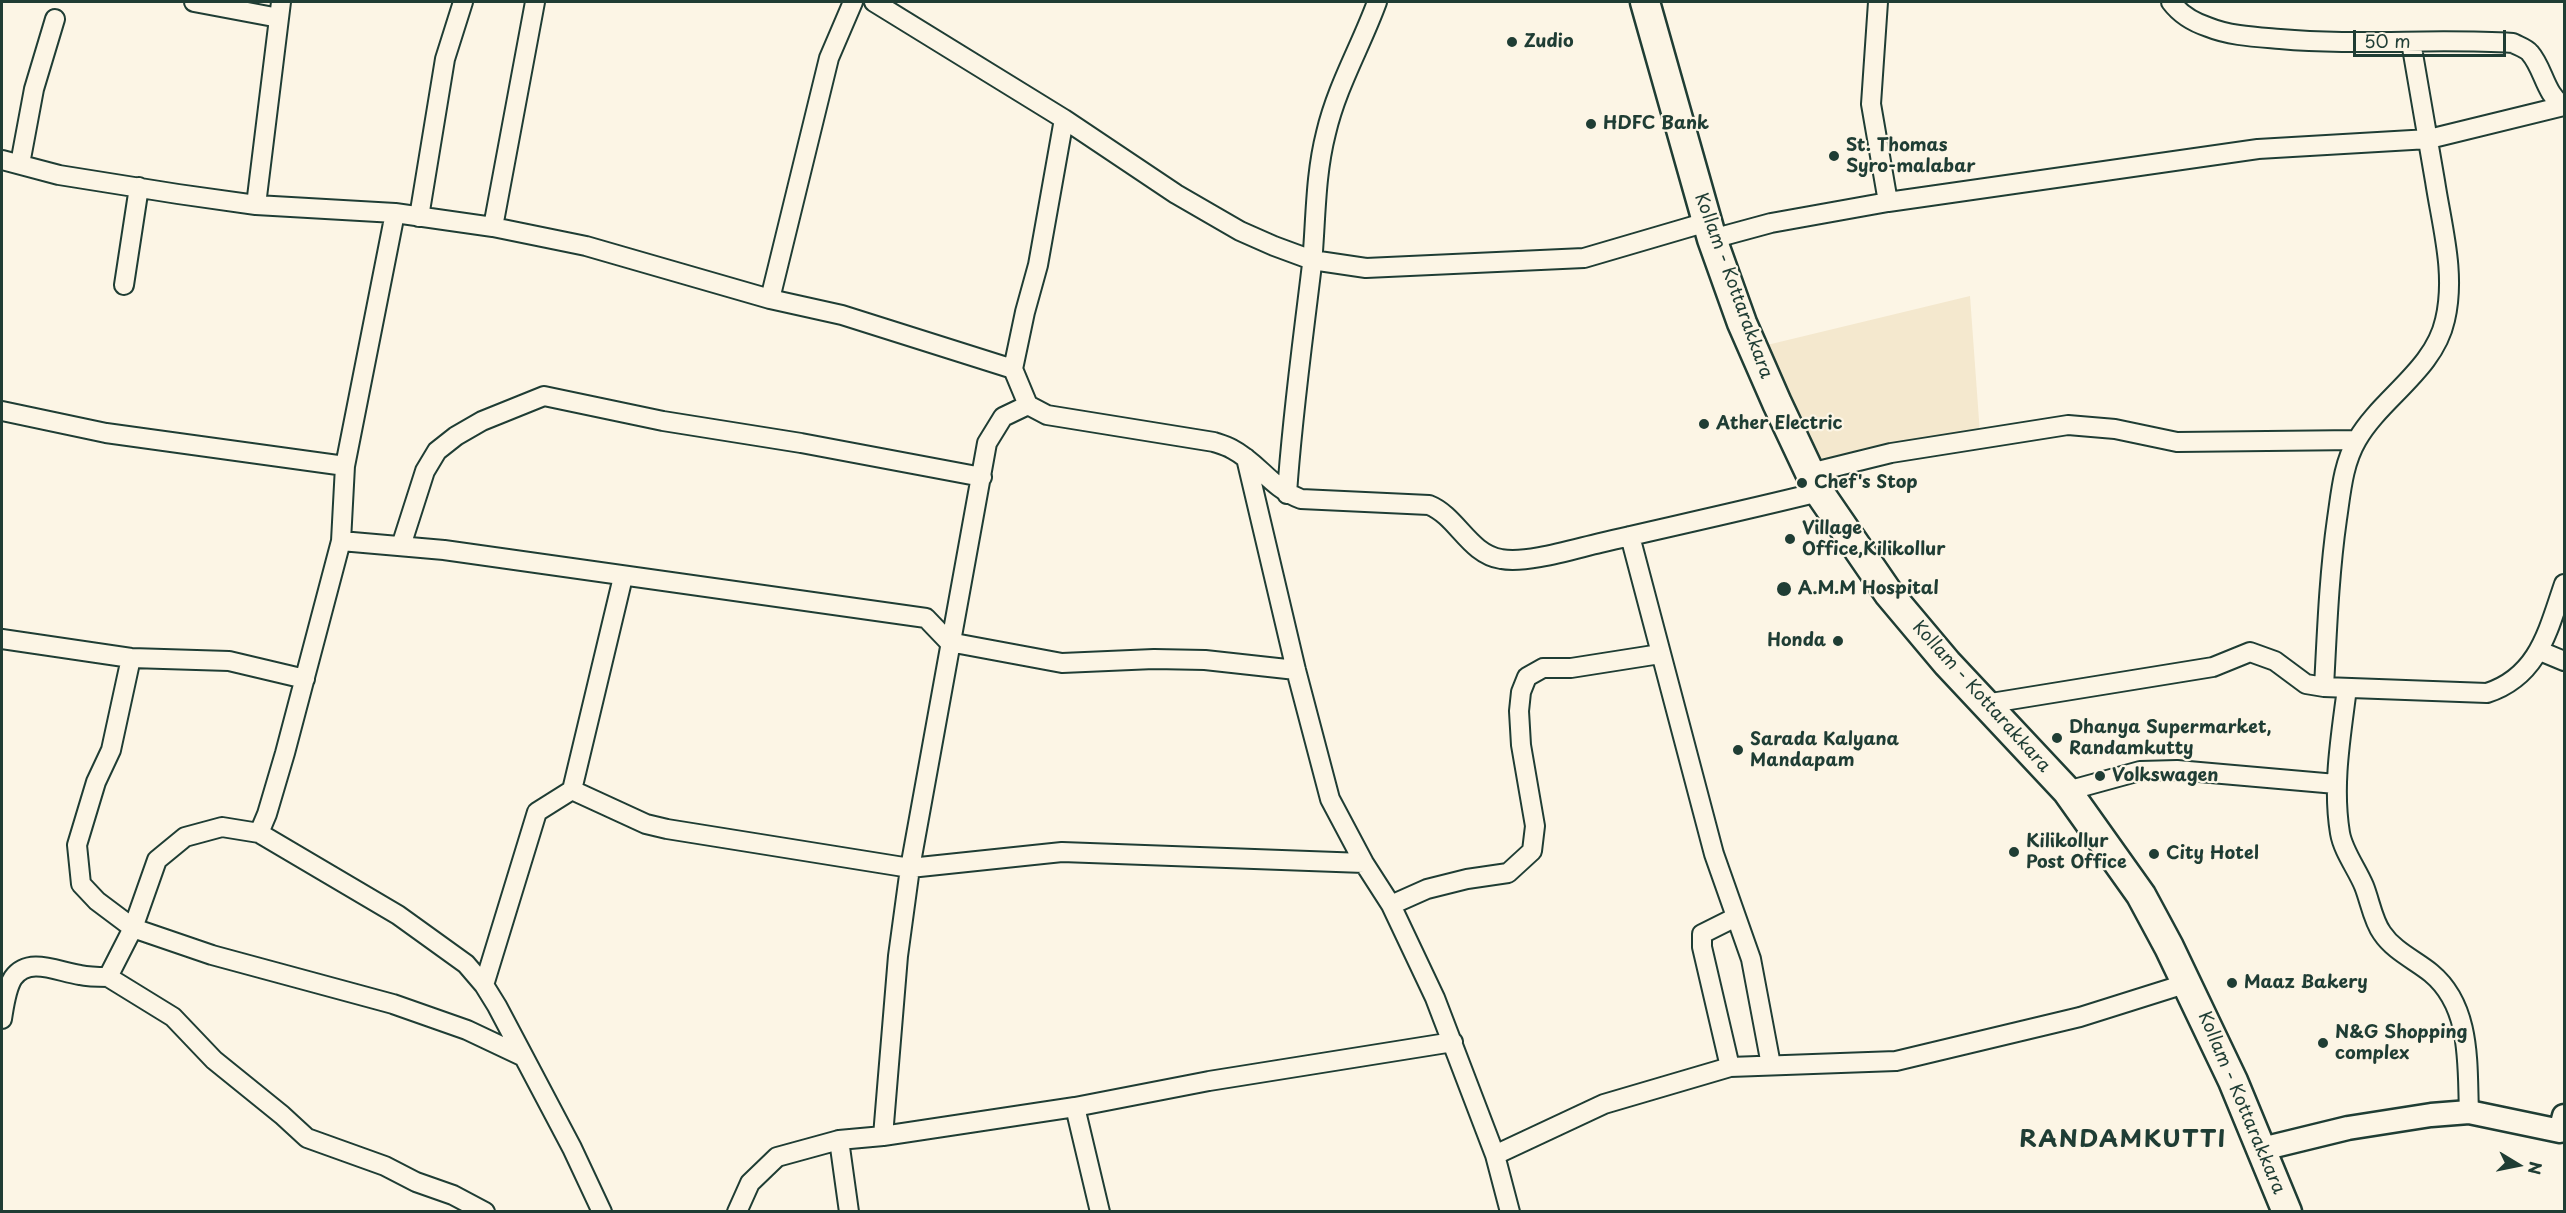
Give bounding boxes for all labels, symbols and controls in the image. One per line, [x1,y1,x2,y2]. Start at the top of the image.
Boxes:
scale bar [2356,18,2509,56]
text: 50 m [2364,27,2411,54]
place label: Zudio [1524,31,1574,53]
marker: Zudio [1505,35,1519,49]
place label: HDFC Bank [1603,113,1709,135]
marker: HDFC Bank [1584,117,1598,131]
place label: St. Thomas Syro-malabar [1846,135,1976,178]
marker: St. Thomas Syro-malabar [1827,149,1841,163]
street label: Kollam - Kottarakkara [1689,190,1777,382]
place label: Ather Electric [1716,413,1843,435]
marker: Ather Electric [1697,417,1711,431]
place label: Chef's Stop [1814,472,1918,494]
marker: Chef's Stop [1795,476,1809,490]
place label: Village Office,Kilikollur [1802,518,1946,560]
marker: Village Office,Kilikollur [1783,532,1797,546]
place label: A.M.M Hospital [1798,578,1939,600]
marker: A.M.M Hospital [1775,580,1793,598]
street label: Kollam - Kottarakkara [1907,617,2055,777]
place label: Honda [1767,630,1826,652]
marker: Honda [1831,634,1845,648]
place label: Dhanya Supermarket, Randamkutty [2069,717,2271,760]
place label: Sarada Kalyana Mandapam [1750,729,1899,771]
marker: Dhanya Supermarket, Randamkutty [2050,731,2064,745]
marker: Sarada Kalyana Mandapam [1731,743,1745,757]
place label: Volkswagen [2112,765,2219,787]
marker: Volkswagen [2093,769,2107,783]
place label: Kilikollur Post Office [2026,831,2127,874]
place label: City Hotel [2166,843,2259,865]
marker: Kilikollur Post Office [2007,845,2021,859]
marker: City Hotel [2147,847,2161,861]
place label: Maaz Bakery [2244,972,2368,994]
marker: Maaz Bakery [2225,976,2239,990]
street label: Kollam - Kottarakkara [2193,1009,2289,1197]
place label: N&G Shopping complex [2335,1022,2467,1064]
marker: N&G Shopping complex [2316,1036,2330,1050]
district label: RANDAMKUTTI [2020,1126,2226,1154]
north arrow [2488,1135,2548,1195]
text: N [2523,1160,2549,1176]

